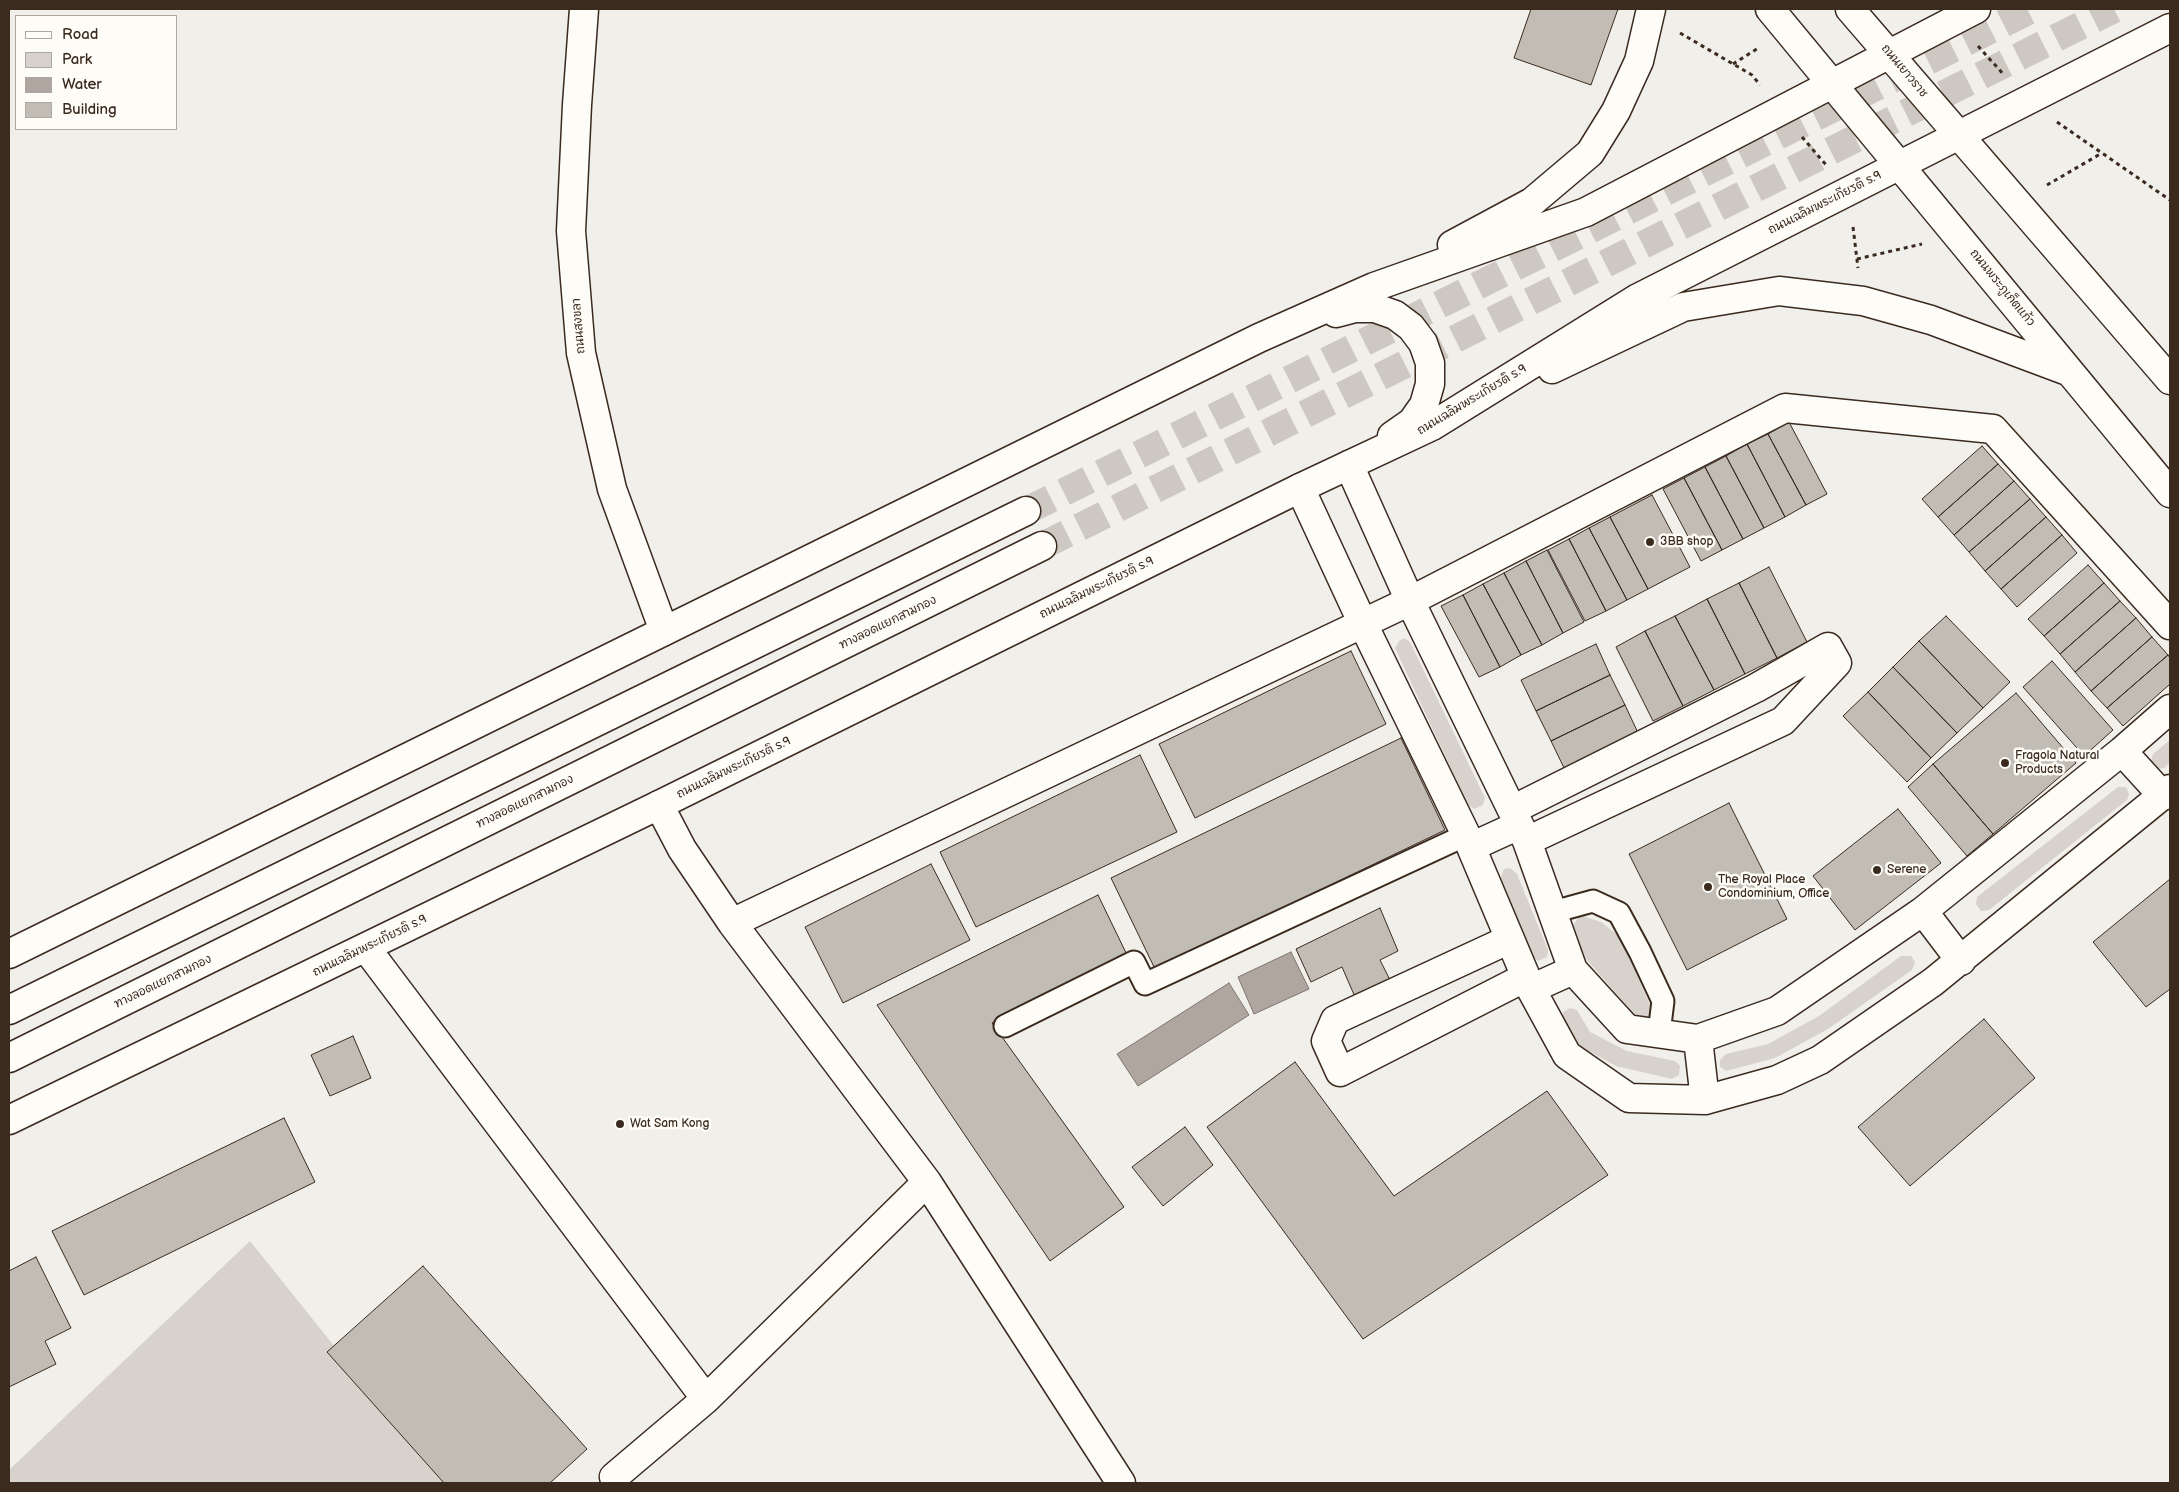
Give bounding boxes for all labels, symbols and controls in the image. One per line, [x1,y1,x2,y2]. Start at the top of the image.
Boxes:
legend [15,15,178,130]
text: Road [62,25,98,44]
street label: ถนนเยาวราช [1878,42,1930,100]
text: Park [62,50,92,69]
text: Water [62,75,102,94]
text: Building [62,100,117,119]
street label: ถนนเฉลิมพระเกียรติ ร.9 [1766,168,1884,238]
street label: ถนนพระภูเก็ตแก้ว [1967,247,2037,329]
street label: ถนนสงขลา [569,298,589,354]
street label: ถนนเฉลิมพระเกียรติ ร.9 [1415,362,1529,438]
place label: 3BB shop [1660,535,1713,549]
marker: 3BB shop [1644,536,1656,548]
street label: ถนนเฉลิมพระเกียรติ ร.9 [1038,554,1156,622]
street label: ทางลอดแยกสามกอง [837,593,939,653]
street label: ถนนเฉลิมพระเกียรติ ร.9 [675,734,793,802]
place label: Fragola Natural Products [2015,749,2099,777]
marker: Fragola Natural Products [1999,757,2011,769]
street label: ทางลอดแยกสามกอง [474,772,576,832]
place label: Serene [1887,863,1926,877]
marker: Serene [1871,864,1883,876]
place label: The Royal Place Condominium, Office [1718,873,1829,901]
marker: The Royal Place Condominium, Office [1702,881,1714,893]
street label: ถนนเฉลิมพระเกียรติ ร.9 [311,912,429,980]
street label: ทางลอดแยกสามกอง [112,952,214,1012]
place label: Wat Sam Kong [630,1117,709,1131]
marker: Wat Sam Kong [614,1118,626,1130]

